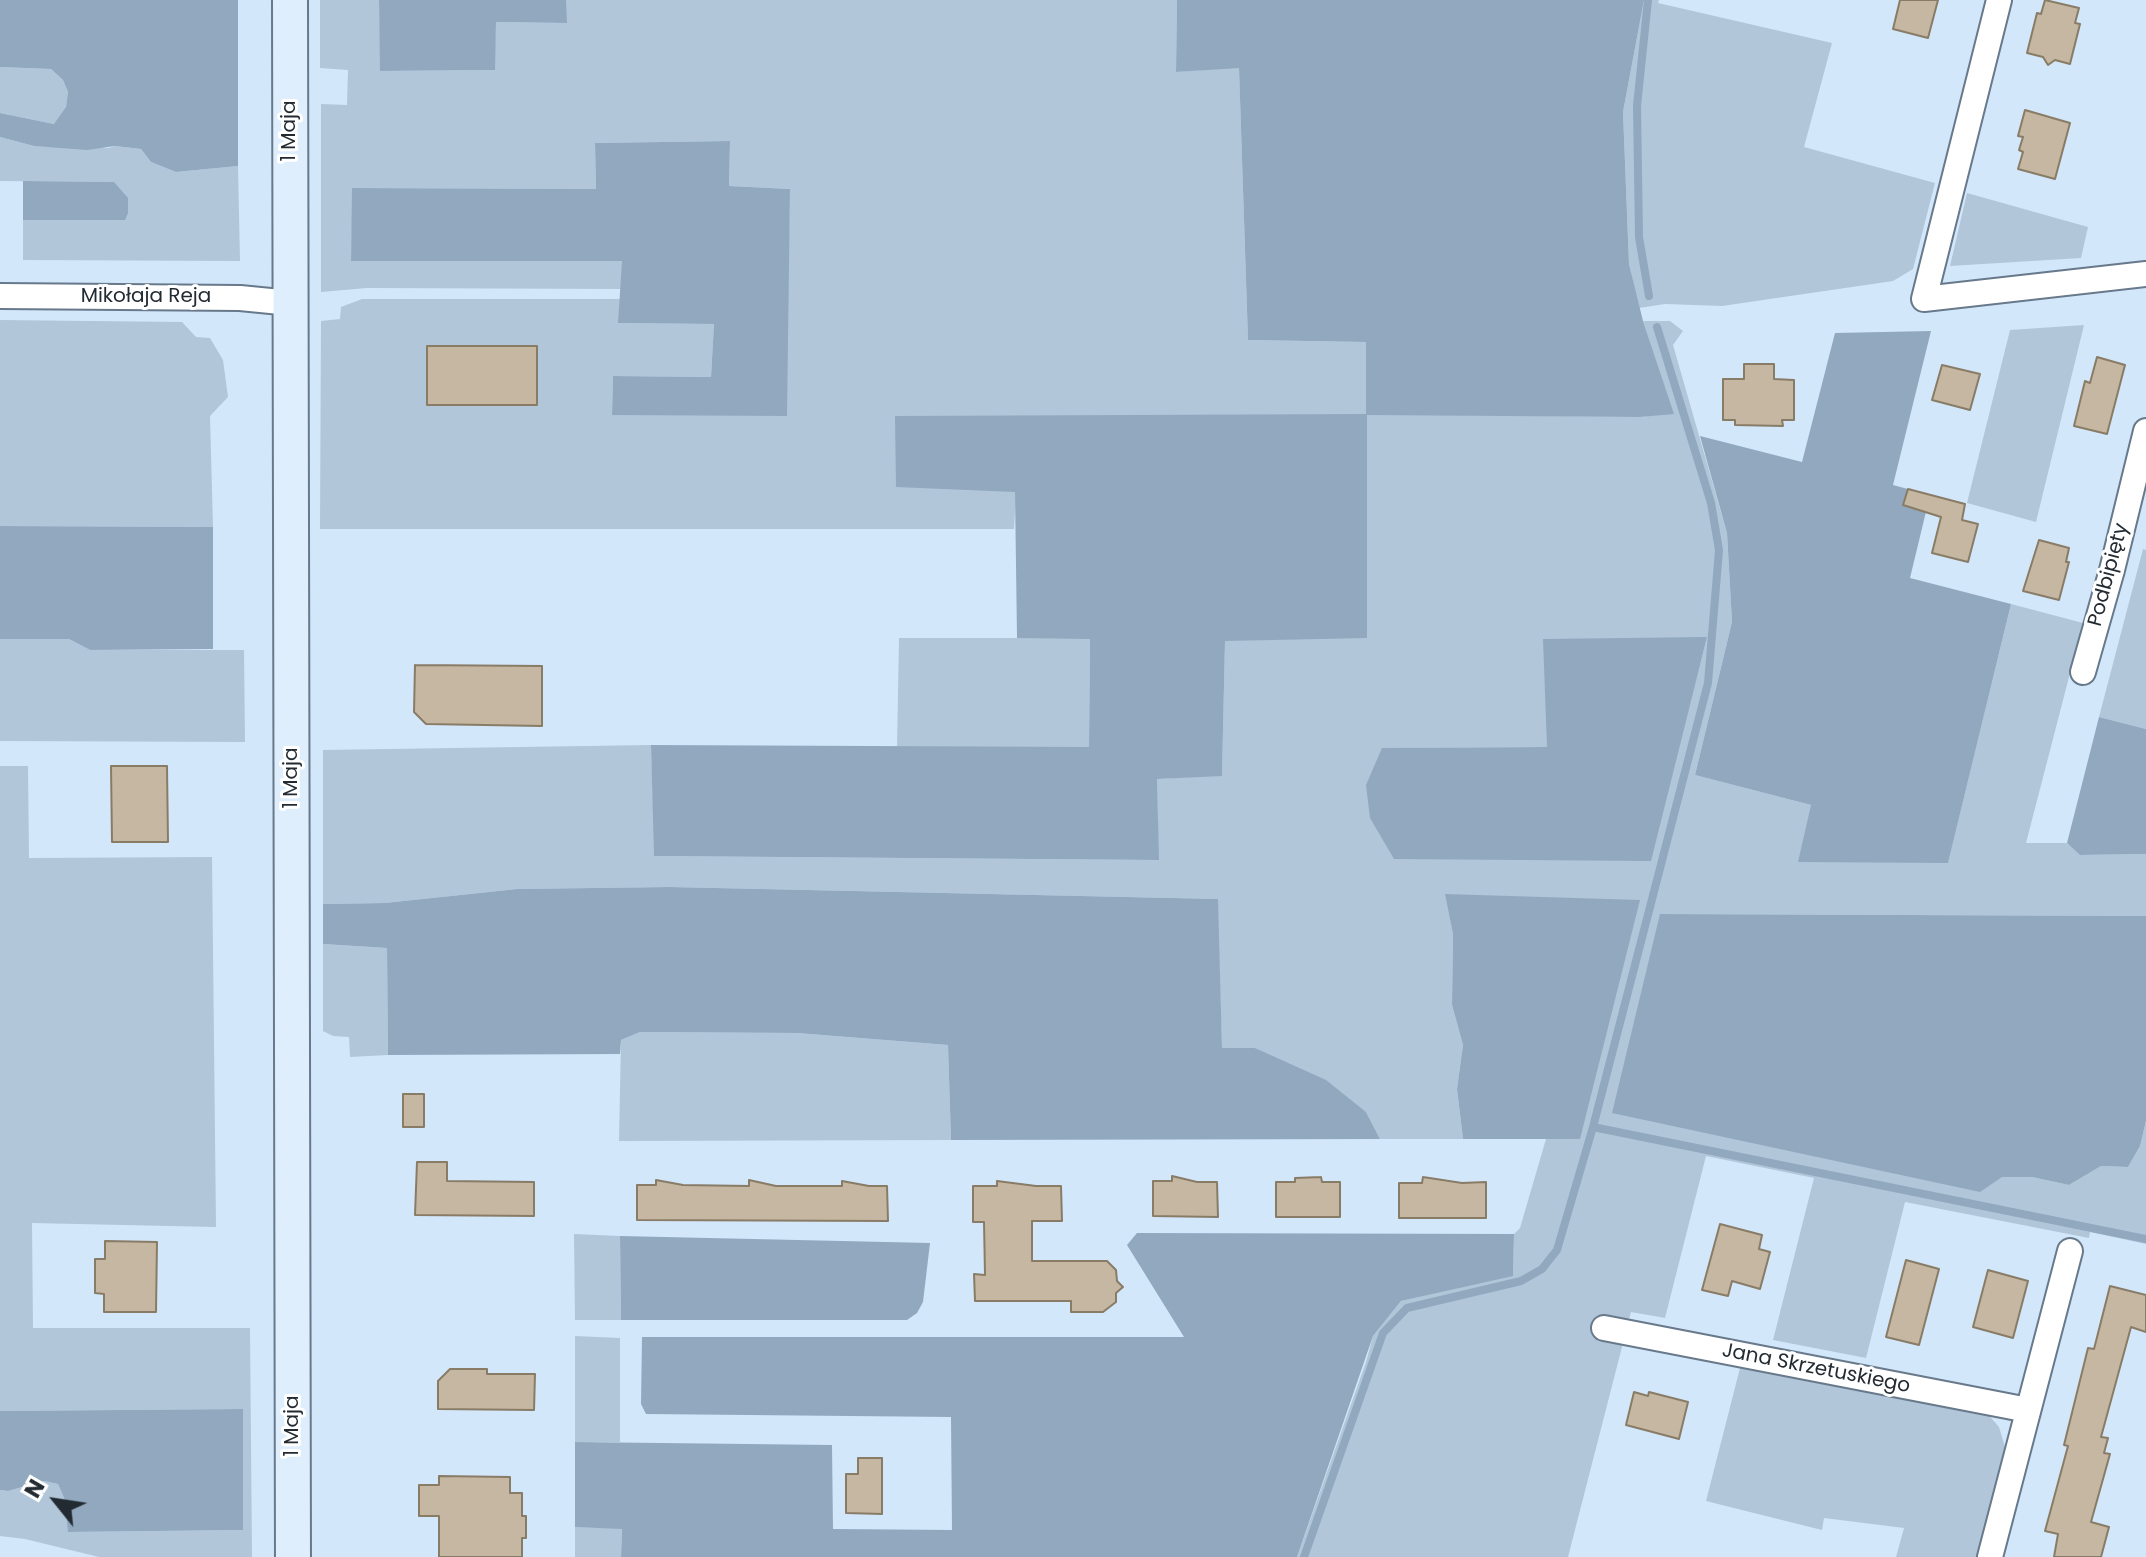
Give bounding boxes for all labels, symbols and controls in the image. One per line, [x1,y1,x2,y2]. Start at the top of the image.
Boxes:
street label: 1 Maja [278,101,302,161]
street label: Mikołaja Reja [81,285,211,309]
street label: Podbipięty [2084,521,2134,629]
street label: 1 Maja [280,748,304,808]
street label: Jana Skrzetuskiego [1720,1339,1912,1399]
street label: 1 Maja [281,1396,305,1456]
north arrow [16,1461,96,1541]
text: N [17,1474,52,1504]

